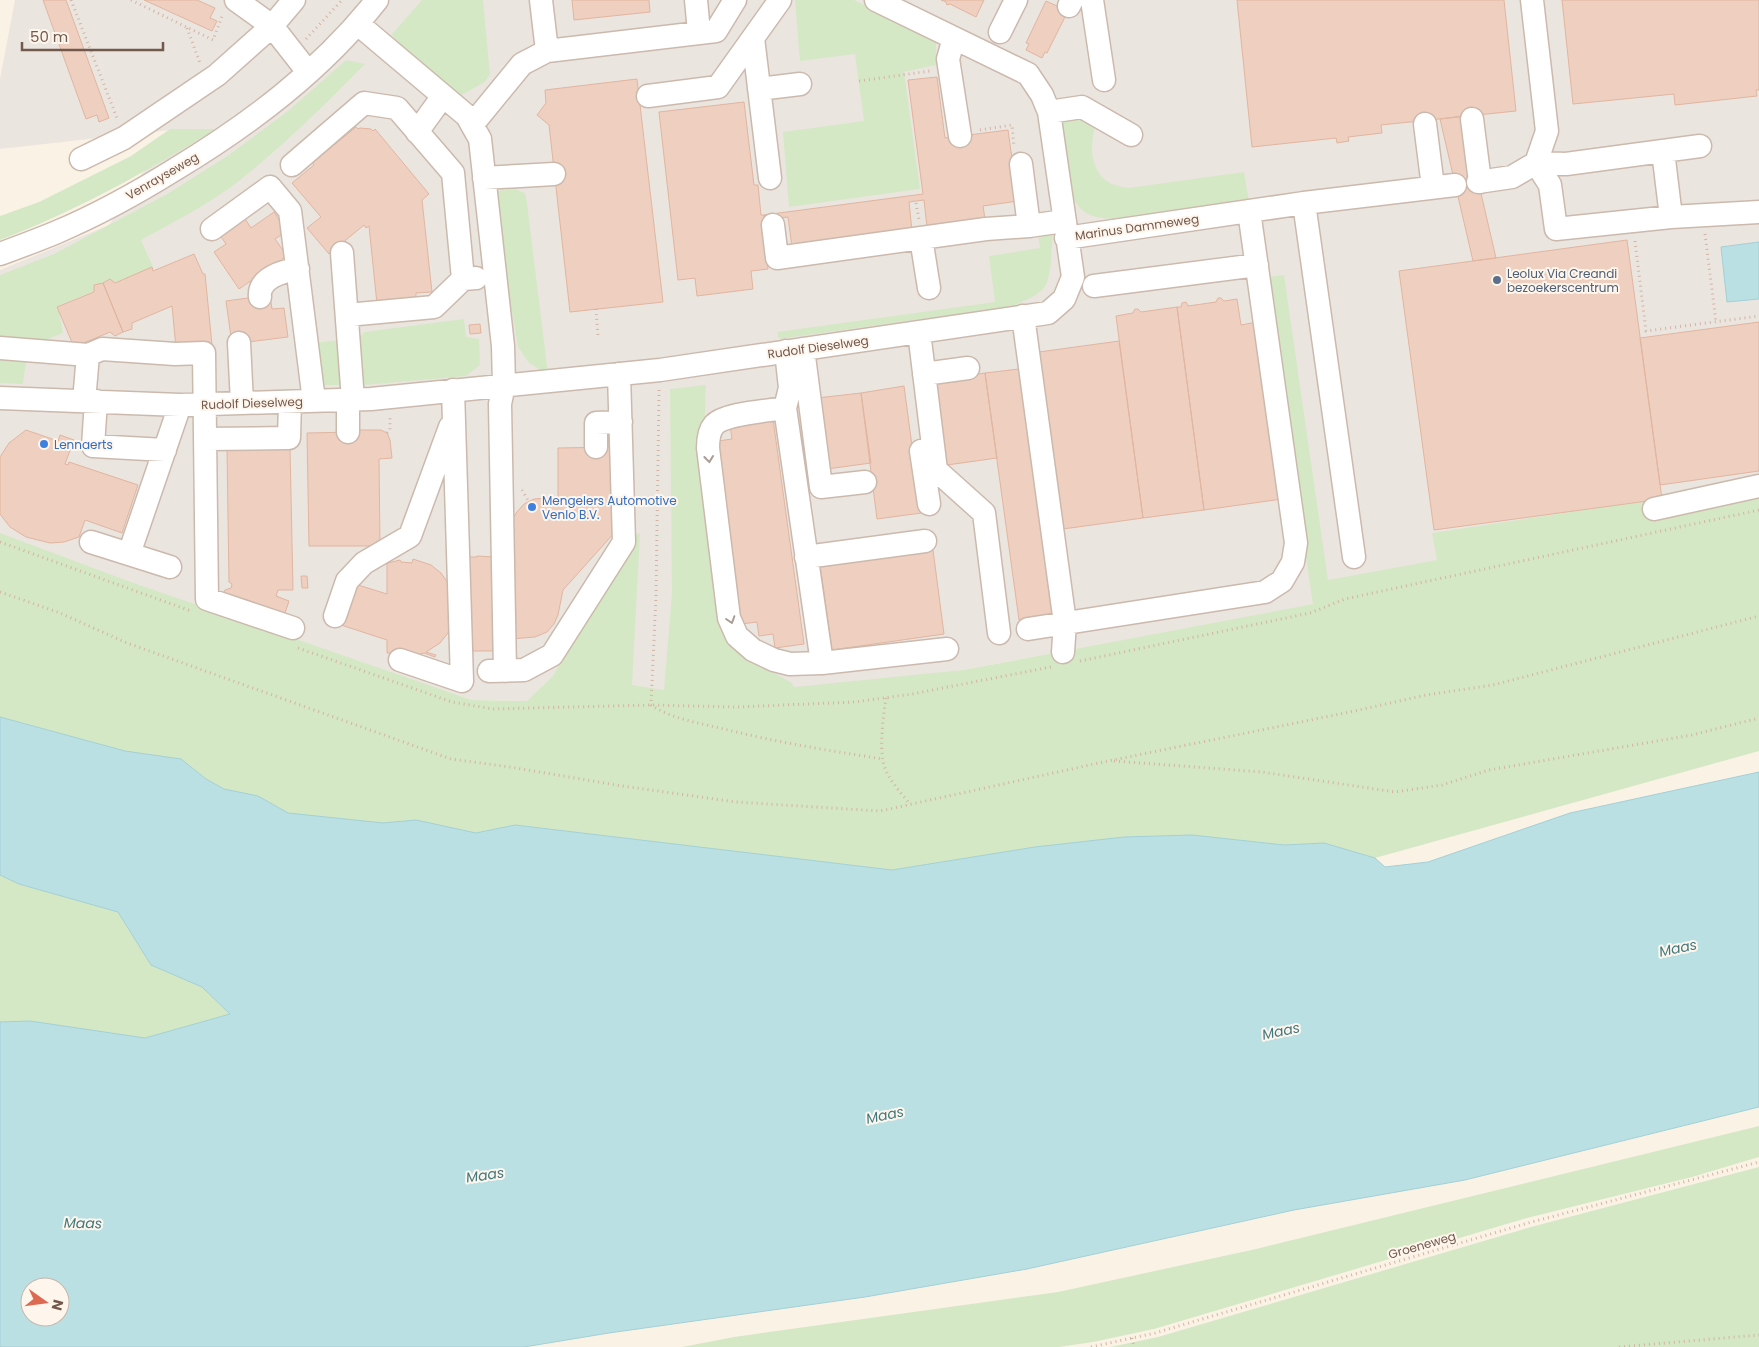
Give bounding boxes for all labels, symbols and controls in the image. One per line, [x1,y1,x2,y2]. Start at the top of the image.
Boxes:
scale bar [22,20,164,52]
text: 50 m [30,26,68,47]
street label: Venrayseweg [122,148,202,204]
street label: Marinus Dammeweg [1074,210,1200,244]
place label: Leolux Via Creandi bezoekerscentrum [1507,265,1619,296]
marker: Leolux Via Creandi bezoekerscentrum [1491,274,1503,286]
street label: Rudolf Dieselweg [766,331,870,363]
street label: Rudolf Dieselweg [201,393,303,413]
place label: Lennaerts [54,436,113,453]
marker: Lennaerts [38,438,50,450]
one-way arrow [703,456,714,464]
place label: Mengelers Automotive Venlo B.V. [542,492,677,523]
marker: Mengelers Automotive Venlo B.V. [526,501,538,513]
one-way arrow [725,615,735,624]
water label: Maas [1657,934,1699,962]
water label: Maas [1260,1017,1302,1045]
water label: Maas [864,1101,906,1129]
water label: Maas [465,1162,505,1188]
water label: Maas [64,1213,102,1233]
street label: Groeneweg [1386,1227,1458,1263]
north arrow [20,1277,70,1327]
text: N [47,1298,69,1313]

